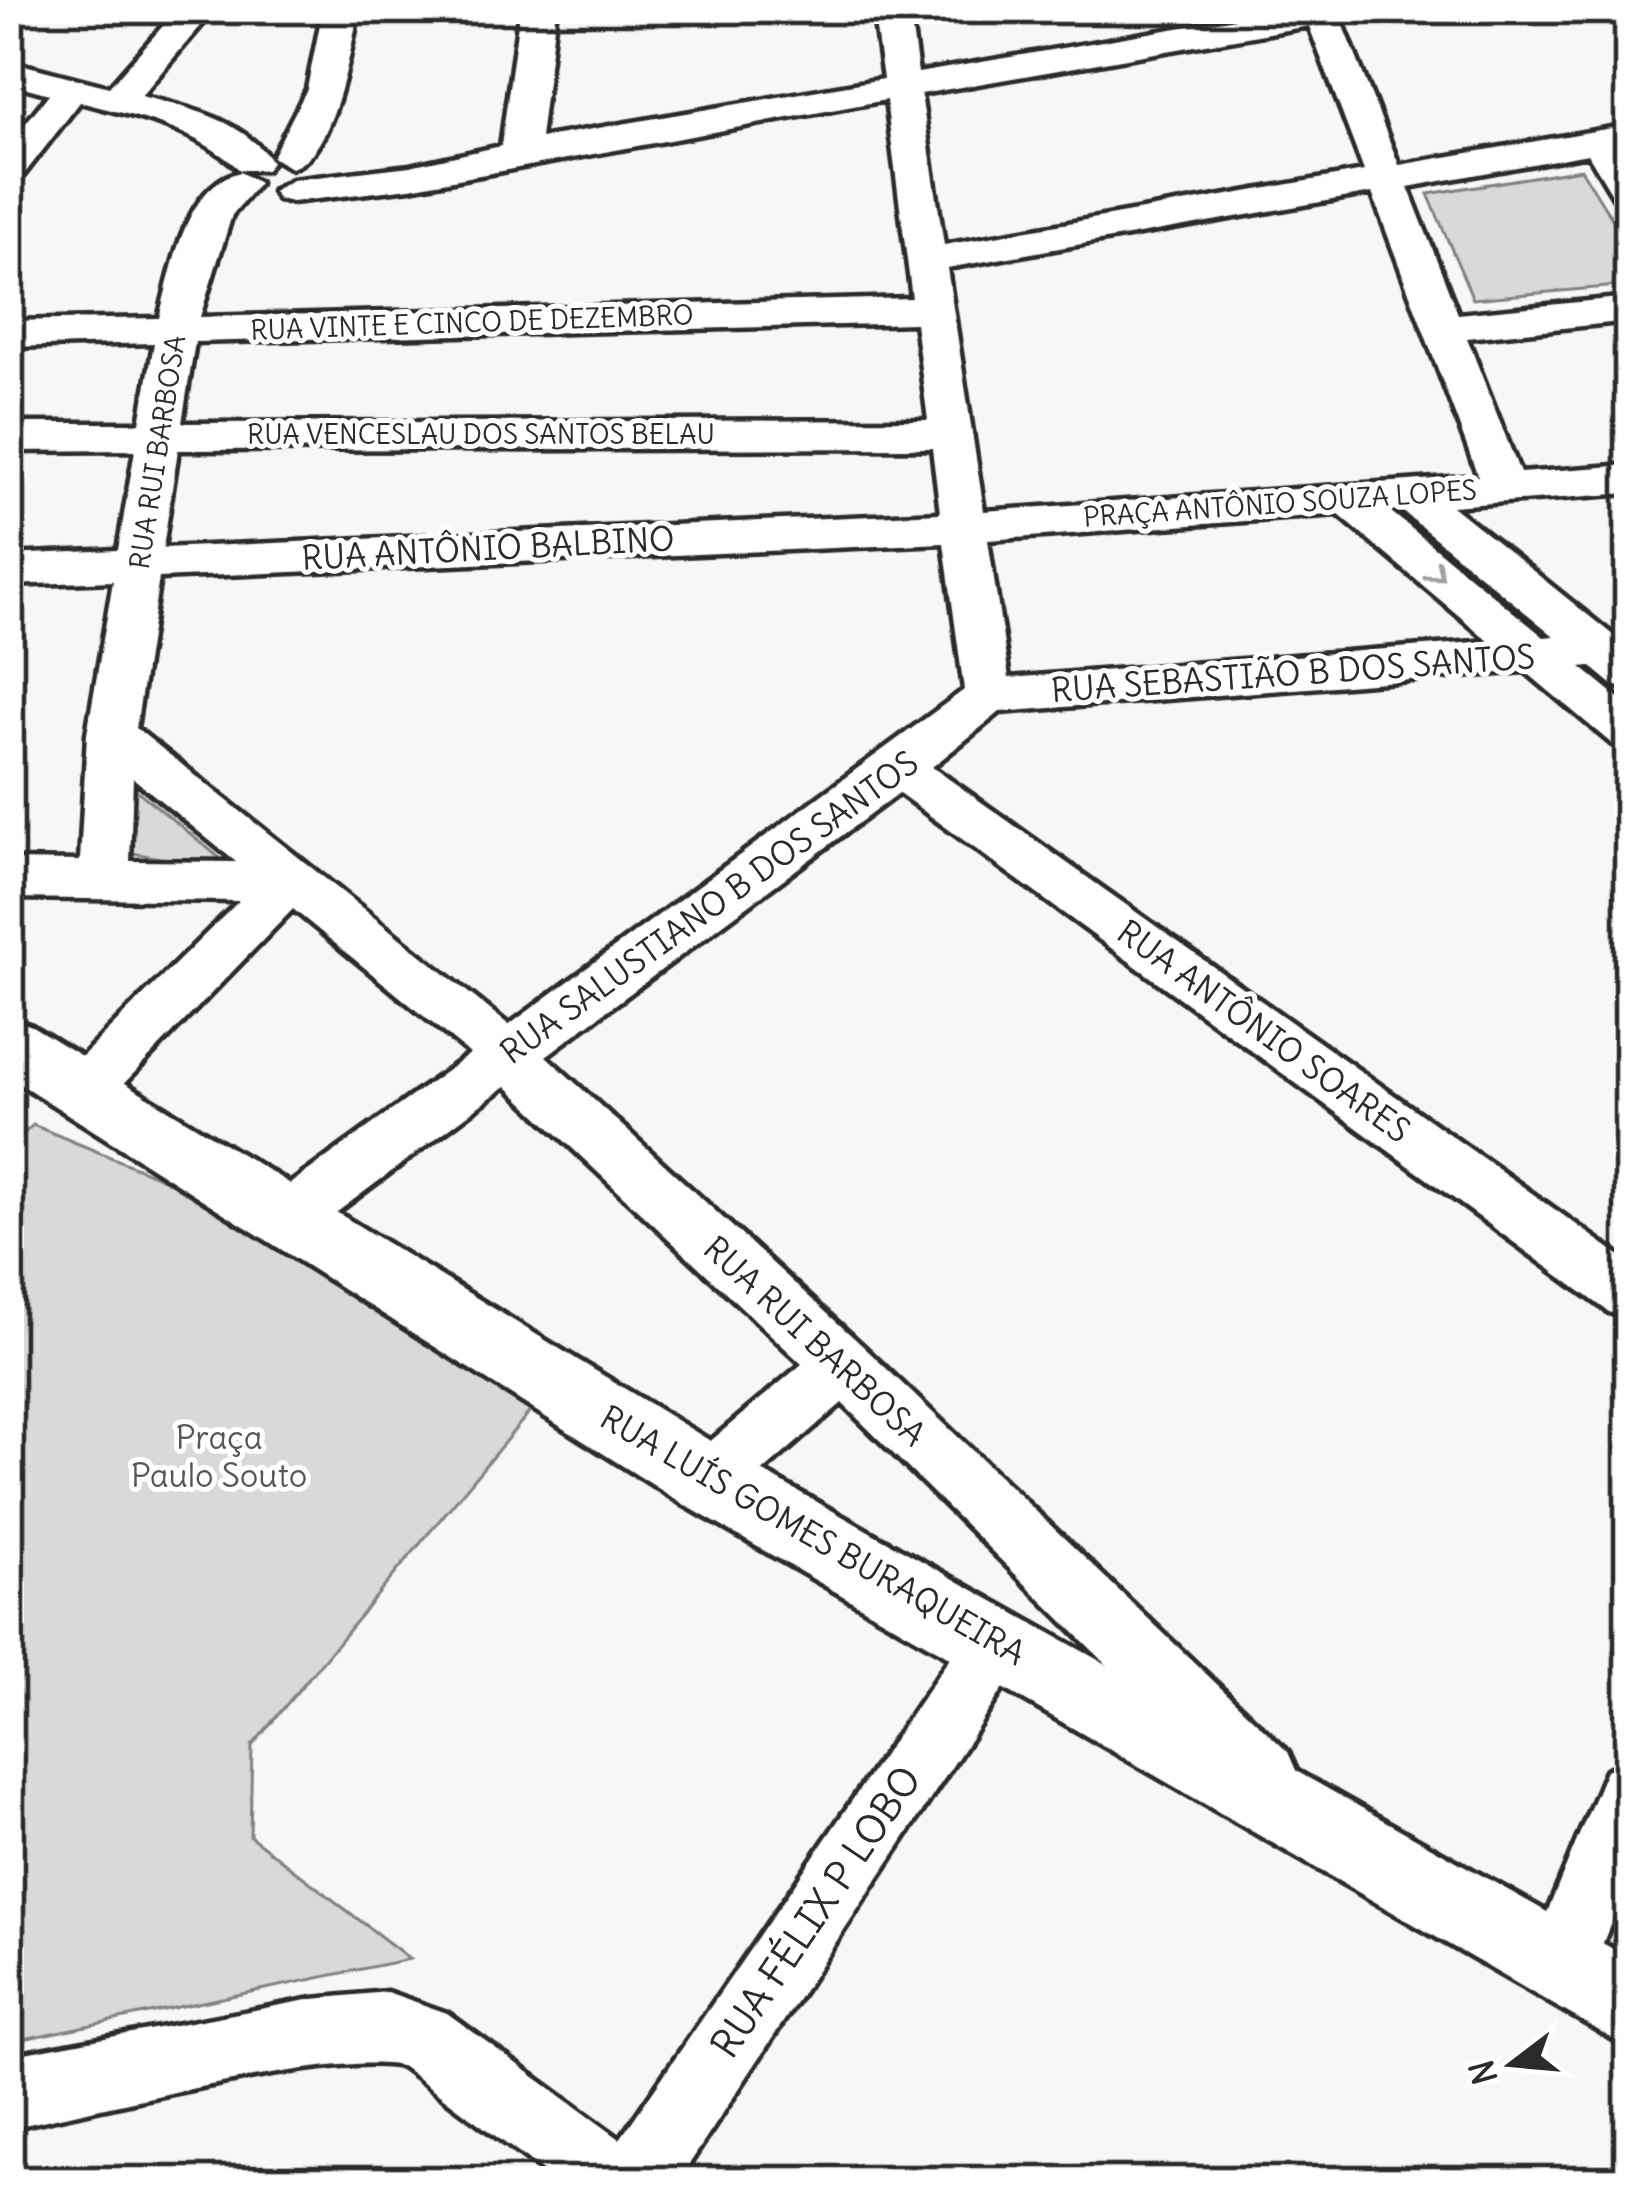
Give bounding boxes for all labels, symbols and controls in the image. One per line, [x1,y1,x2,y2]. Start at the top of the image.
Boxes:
street label: RUA VINTE E CINCO DE DEZEMBRO [250,297,694,347]
street label: RUA RUI BARBOSA [122,333,192,571]
street label: RUA VENCESLAU DOS SANTOS BELAU [247,417,715,451]
street label: PRAÇA ANTÔNIO SOUZA LOPES [1082,471,1478,534]
street label: RUA ANTÔNIO BALBINO [301,517,675,579]
one-way arrow [1422,559,1444,580]
street label: RUA SEBASTIÃO B DOS SANTOS [1050,635,1536,711]
street label: RUA SALUSTIANO B DOS SANTOS [492,741,926,1073]
street label: RUA ANTÔNIO SOARES [1109,911,1419,1151]
street label: RUA RUI BARBOSA [695,1227,935,1455]
street label: RUA LUÍS GOMES BURAQUEIRA [593,1396,1033,1674]
park label: Praça Paulo Souto [131,1416,307,1496]
street label: RUA FÉLIX P LOBO [700,1757,932,2067]
north arrow [1452,2004,1572,2124]
text: N [1460,2056,1506,2089]

